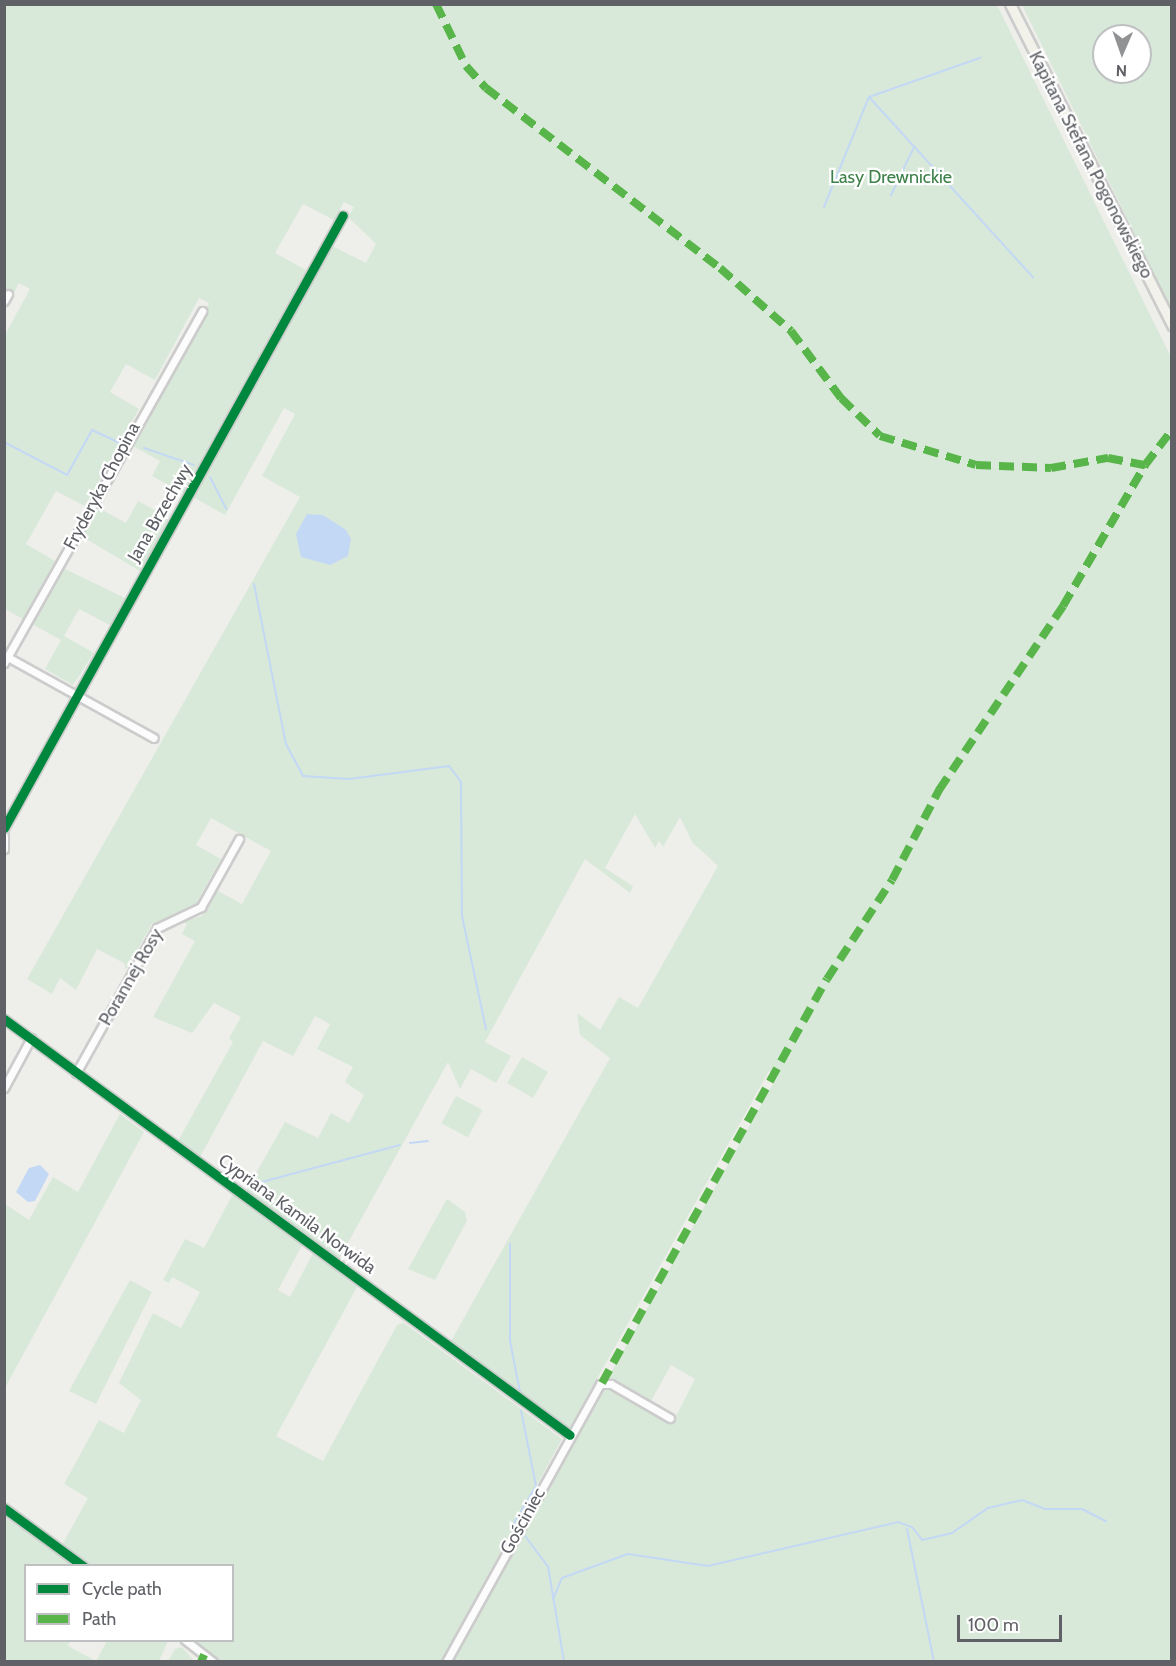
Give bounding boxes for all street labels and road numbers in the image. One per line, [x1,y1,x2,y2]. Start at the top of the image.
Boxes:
street label: Kapitana Stefana Pogonowskiego [1024,48,1158,282]
street label: Fryderyka Chopina [59,419,145,553]
street label: Jana Brzechwy [123,460,197,566]
street label: Porannej Rosy [95,925,167,1029]
street label: Cypriana Kamila Norwida [214,1149,380,1279]
street label: Gościniec [496,1484,550,1558]

